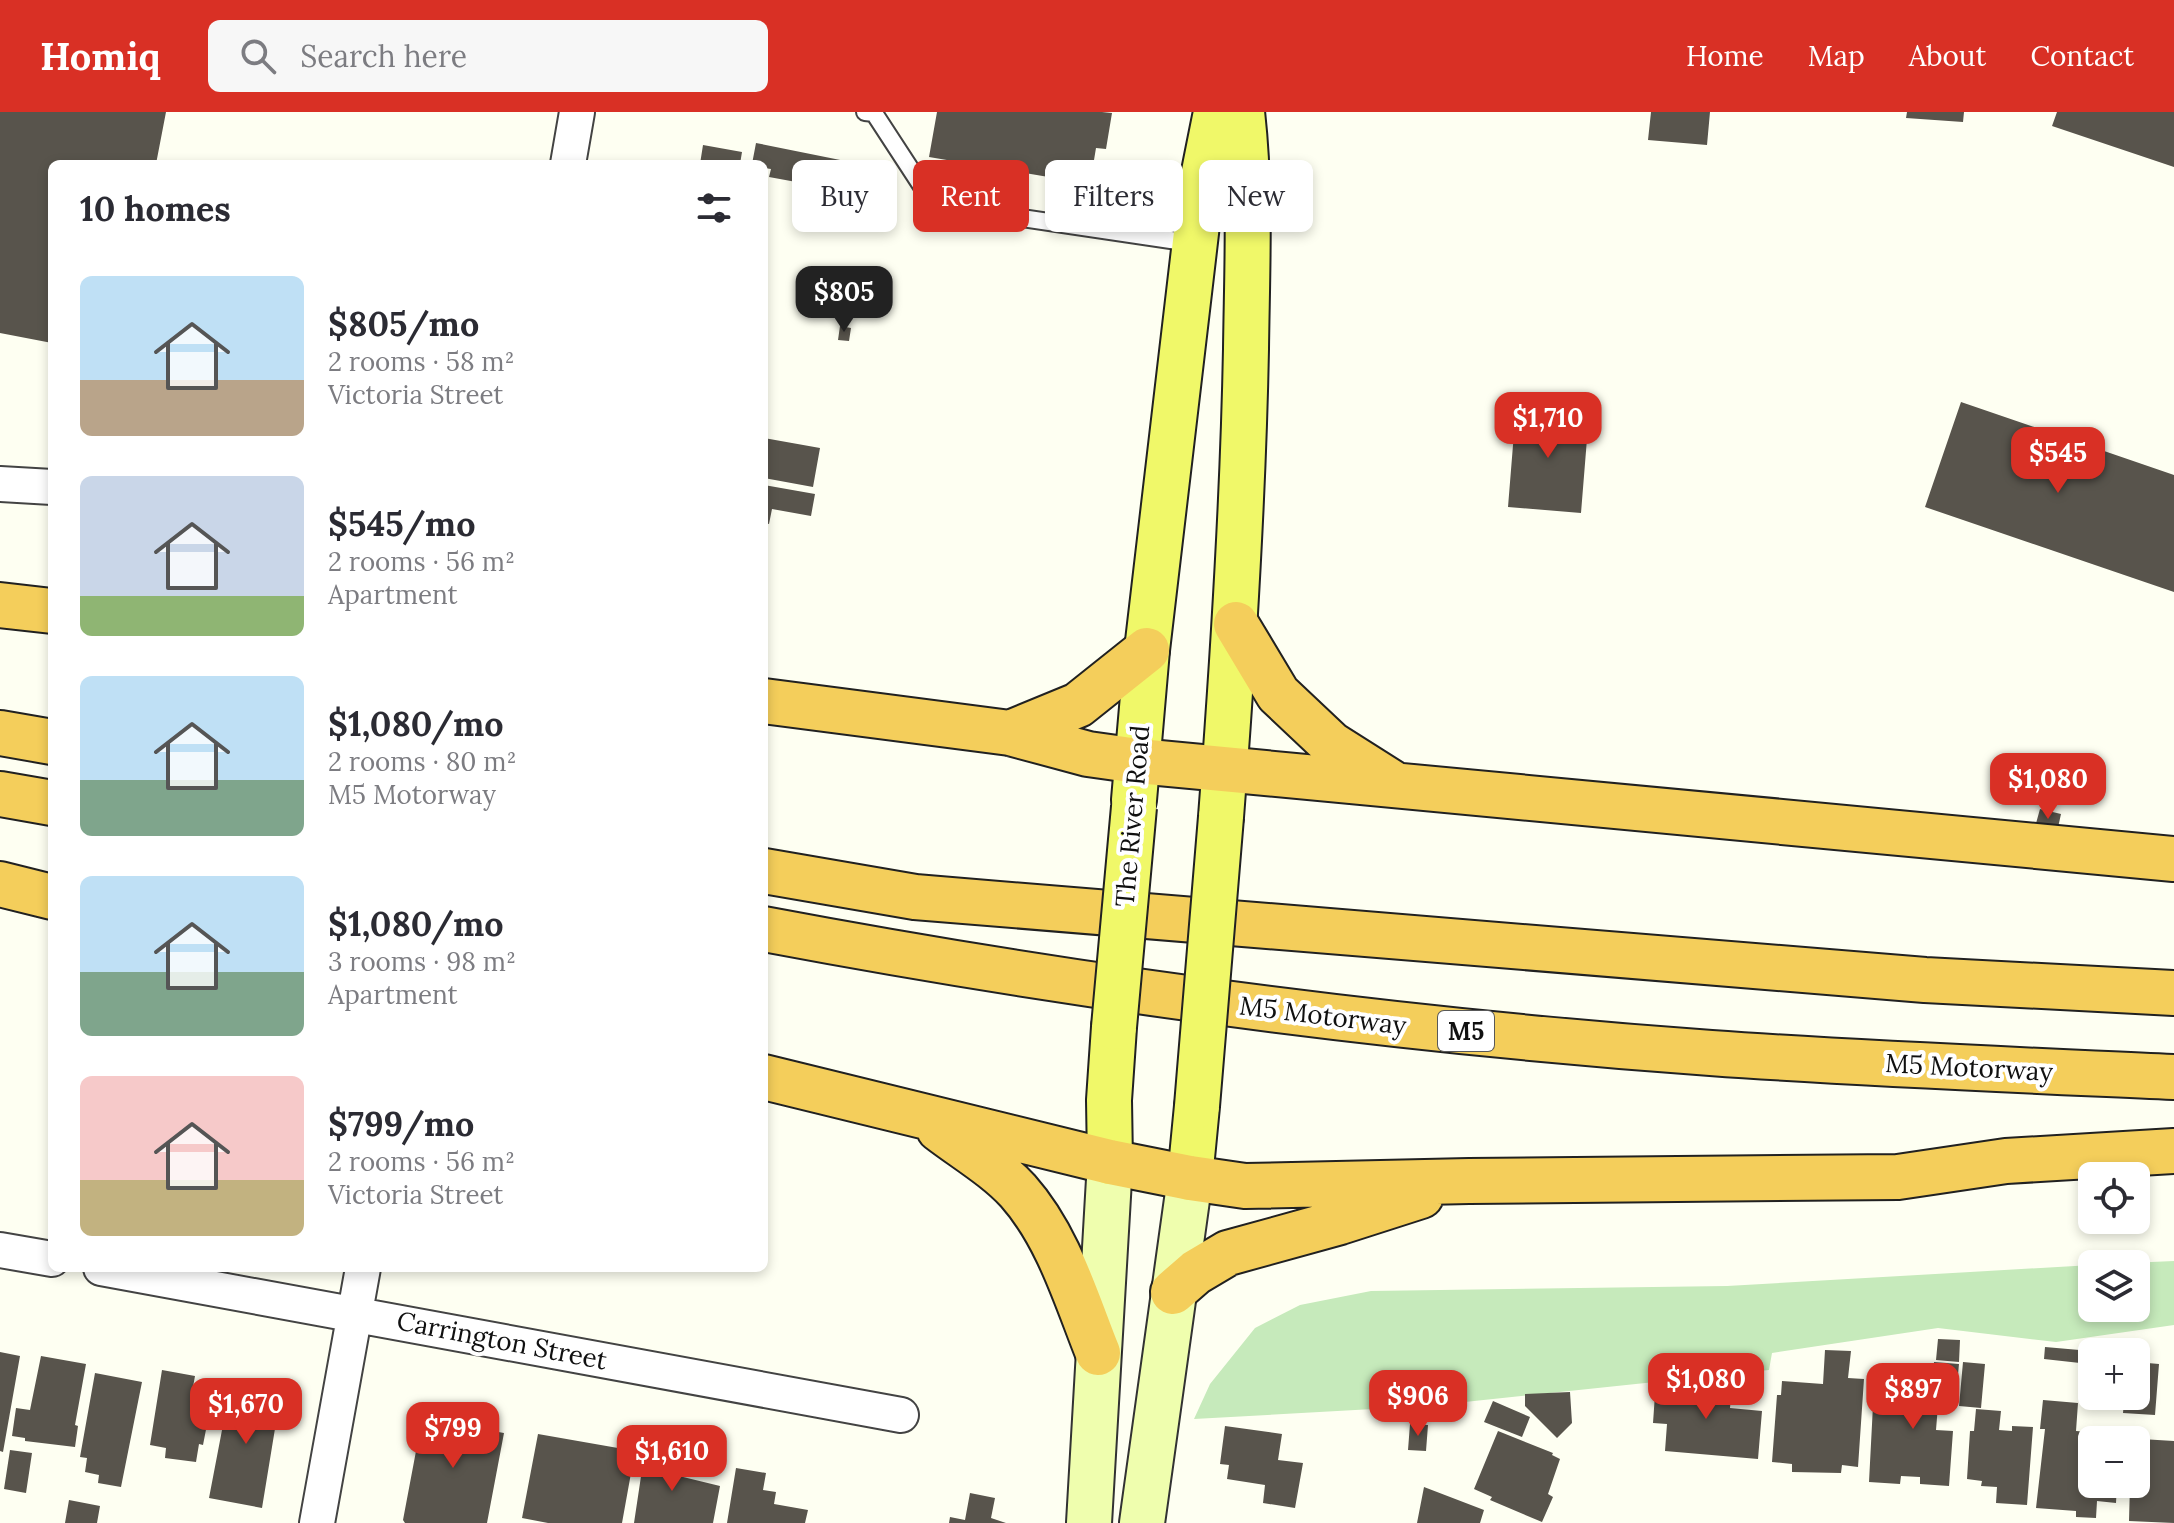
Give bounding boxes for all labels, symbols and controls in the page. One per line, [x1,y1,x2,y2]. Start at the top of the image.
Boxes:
search box [208,20,768,92]
text: Homiq [40,32,160,80]
icon: search [236,34,280,78]
text: Search here [300,37,467,75]
text: Home [1686,38,1764,74]
text: Map [1808,38,1865,74]
text: About [1909,38,1986,74]
text: Contact [2030,38,2134,74]
chip: Buy [792,160,897,232]
chip: Rent [913,160,1029,232]
chip: Filters [1045,160,1183,232]
chip: New [1199,160,1313,232]
icon: filters [692,186,736,230]
text: 10 homes [80,187,231,230]
pin: $805 [797,266,891,334]
text: $805 [814,275,874,308]
text: $805/mo [328,302,479,345]
icon: home [144,308,240,404]
text: 2 rooms · 58 m² [328,345,515,378]
text: Victoria Street [328,378,503,411]
pin: $1,710 [1483,392,1613,460]
text: $1,710 [1513,401,1583,434]
pin: $545 [2011,427,2105,495]
text: $545 [2029,436,2087,469]
text: $545/mo [328,502,475,545]
icon: home [144,508,240,604]
text: 2 rooms · 56 m² [328,545,515,578]
text: Apartment [328,578,458,611]
text: $1,080/mo [328,702,504,745]
icon: home [144,708,240,804]
street label: The River Road [1108,724,1156,908]
text: 2 rooms · 80 m² [328,745,517,778]
pin: $1,080 [1983,753,2113,821]
text: $1,080 [2008,762,2088,795]
text: M5 Motorway [328,778,496,811]
text: $1,080/mo [328,902,504,945]
icon: home [144,908,240,1004]
text: 3 rooms · 98 m² [328,945,516,978]
text: Apartment [328,978,458,1011]
street label: M5 Motorway [1238,988,1409,1042]
road number: M5 [1438,1011,1494,1051]
street label: M5 Motorway [1884,1046,2054,1088]
text: $799/mo [328,1102,474,1145]
icon: home [144,1108,240,1204]
text: 2 rooms · 56 m² [328,1145,515,1178]
map controls [2078,1162,2150,1498]
button: locate [2078,1162,2150,1234]
text: Victoria Street [328,1178,503,1211]
button: layers [2078,1250,2150,1322]
street label: Carrington Street [394,1303,610,1377]
button: + [2078,1338,2150,1410]
pin: $1,080 [1641,1353,1771,1421]
text: $1,080 [1666,1362,1746,1395]
pin: $897 [1866,1363,1960,1431]
pin: $906 [1371,1370,1465,1438]
text: $897 [1884,1372,1942,1405]
pin: $1,670 [181,1378,311,1446]
text: $906 [1387,1379,1449,1412]
text: $1,670 [208,1387,284,1420]
pin: $799 [406,1402,500,1470]
text: $799 [424,1411,482,1444]
pin: $1,610 [607,1425,737,1493]
button: − [2078,1426,2150,1498]
text: $1,610 [635,1434,709,1467]

